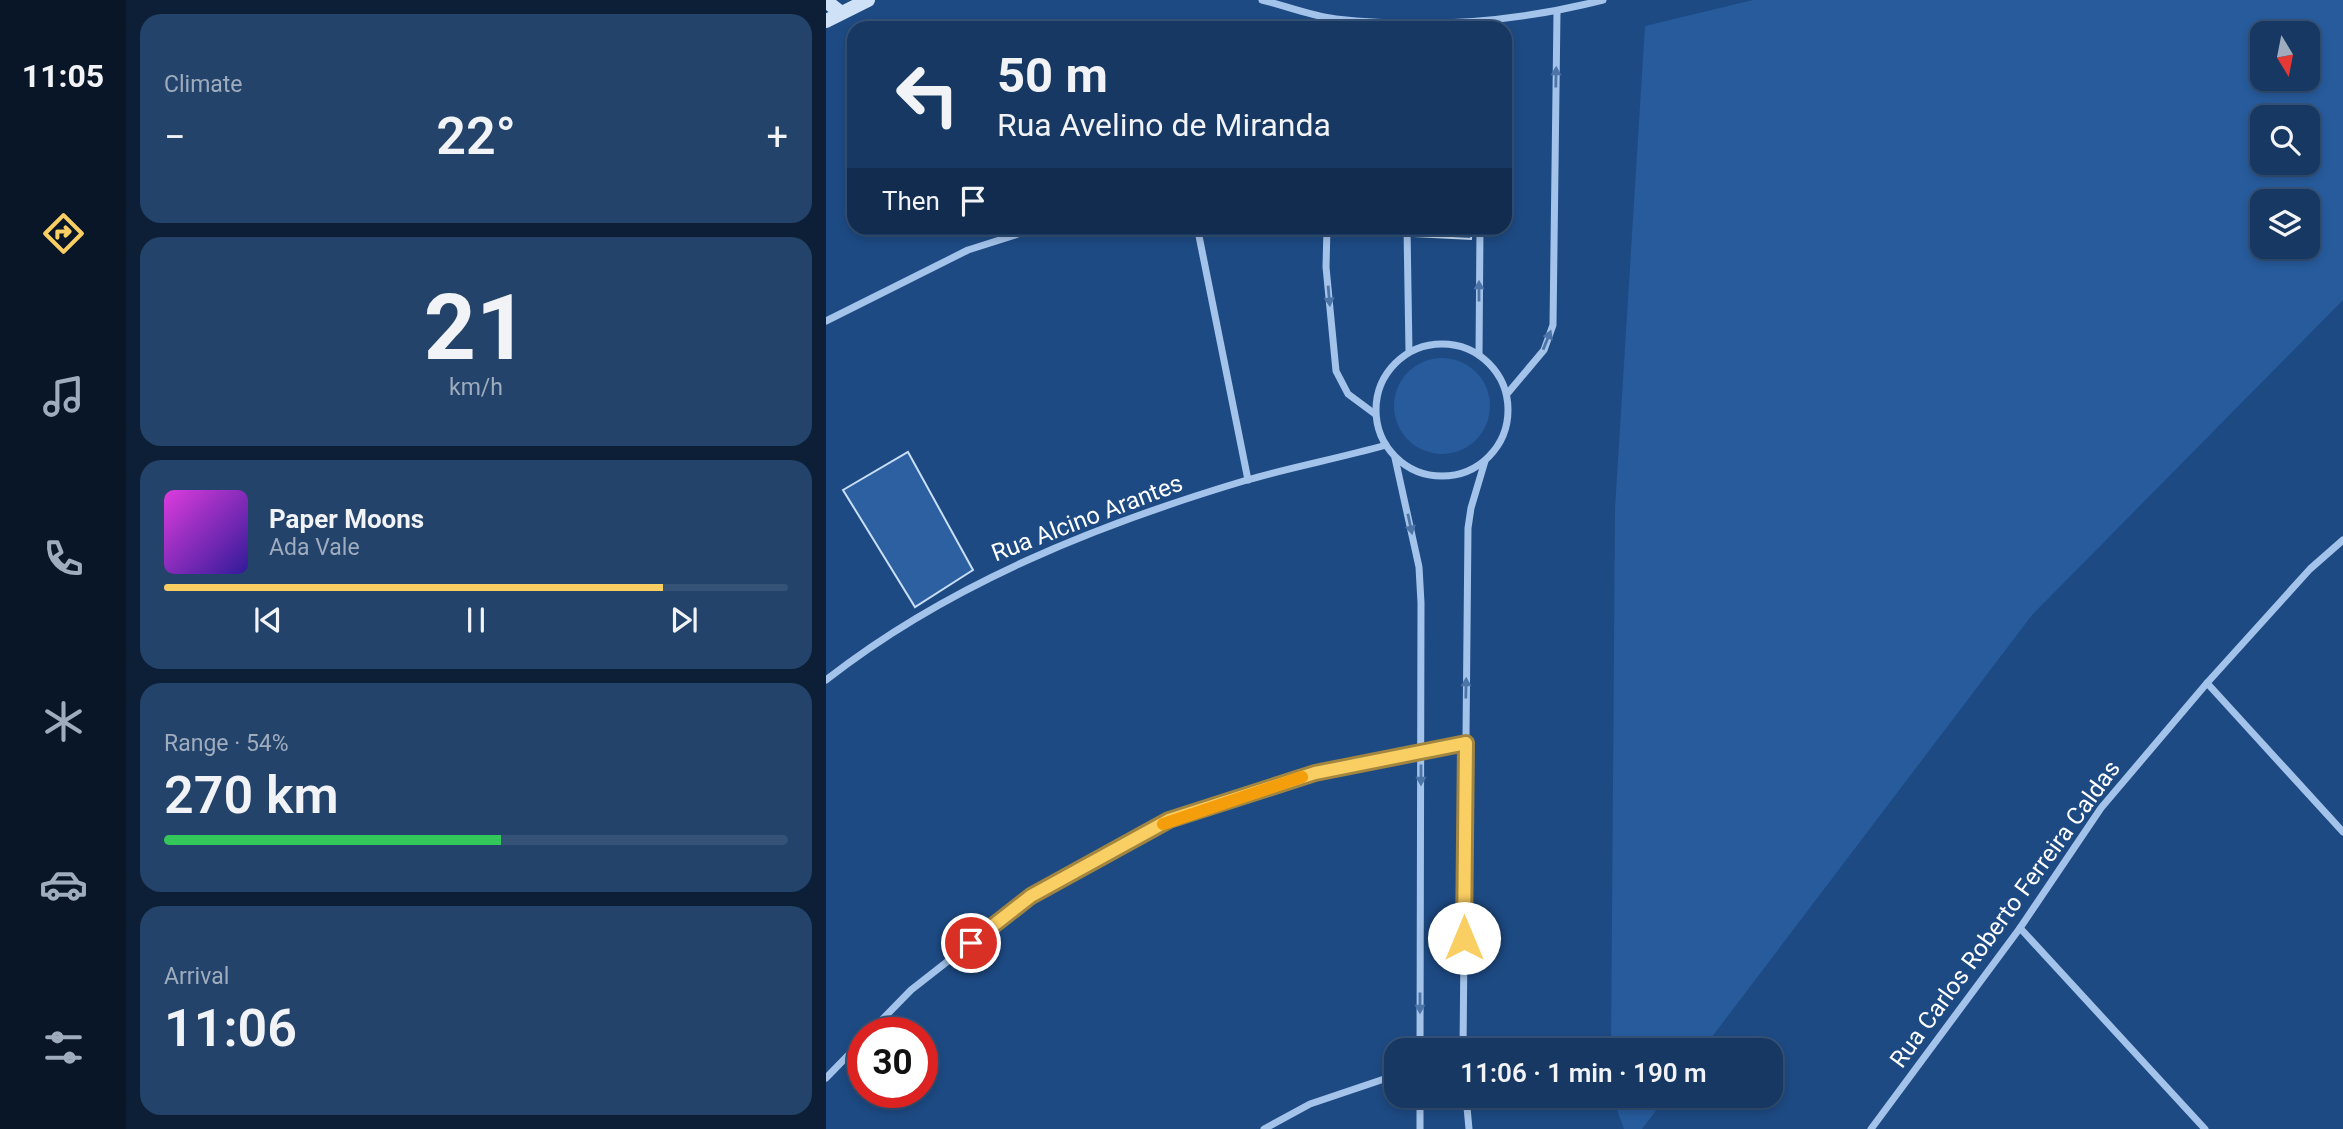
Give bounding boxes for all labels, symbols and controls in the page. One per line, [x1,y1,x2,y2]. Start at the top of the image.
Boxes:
north arrow [2250,21,2320,91]
map controls [2250,21,2320,259]
text: 50 m [997,47,1108,104]
icon: left [882,49,973,140]
text: 11:05 [22,57,104,95]
one-way arrow [1550,66,1562,88]
text: Climate [164,71,243,98]
button: search [2250,105,2320,175]
text: 22° [436,106,516,167]
text: Rua Avelino de Miranda [997,106,1331,144]
text: − [164,115,186,159]
text: + [766,115,788,159]
icon: arrive [954,182,992,220]
text: Then [882,186,940,216]
button: layers [2250,189,2320,259]
icon: directions [39,209,88,258]
text: 21 [424,275,528,381]
one-way arrow [1474,280,1485,302]
one-way arrow [1324,285,1335,307]
one-way arrow [1542,329,1553,350]
icon: music [39,372,88,421]
text: km/h [449,374,503,401]
street label: Rua Alcino Arantes [988,469,1186,567]
text: Paper Moons [269,504,424,534]
one-way arrow [1404,513,1415,535]
icon: phone [39,534,88,583]
text: Ada Vale [269,534,360,561]
icon: previous [249,601,287,639]
icon: pause [457,601,495,639]
icon: next [665,601,703,639]
one-way arrow [1460,677,1472,699]
icon: climate [39,697,88,746]
text: Range · 54% [164,730,289,757]
street label: Rua Carlos Roberto Ferreira Caldas [1884,755,2126,1073]
text: 270 km [164,765,339,826]
one-way arrow [1415,765,1427,787]
icon: car [39,860,88,909]
position arrow [1427,901,1501,975]
pin [941,913,1001,973]
icon: arrive [952,924,990,962]
text: Arrival [164,963,229,990]
one-way arrow [1414,992,1426,1014]
text: 11:06 [164,998,297,1059]
speed limit sign: 30 [847,1017,938,1108]
icon: filters [39,1023,88,1072]
text: 11:06 · 1 min · 190 m [1460,1058,1707,1088]

